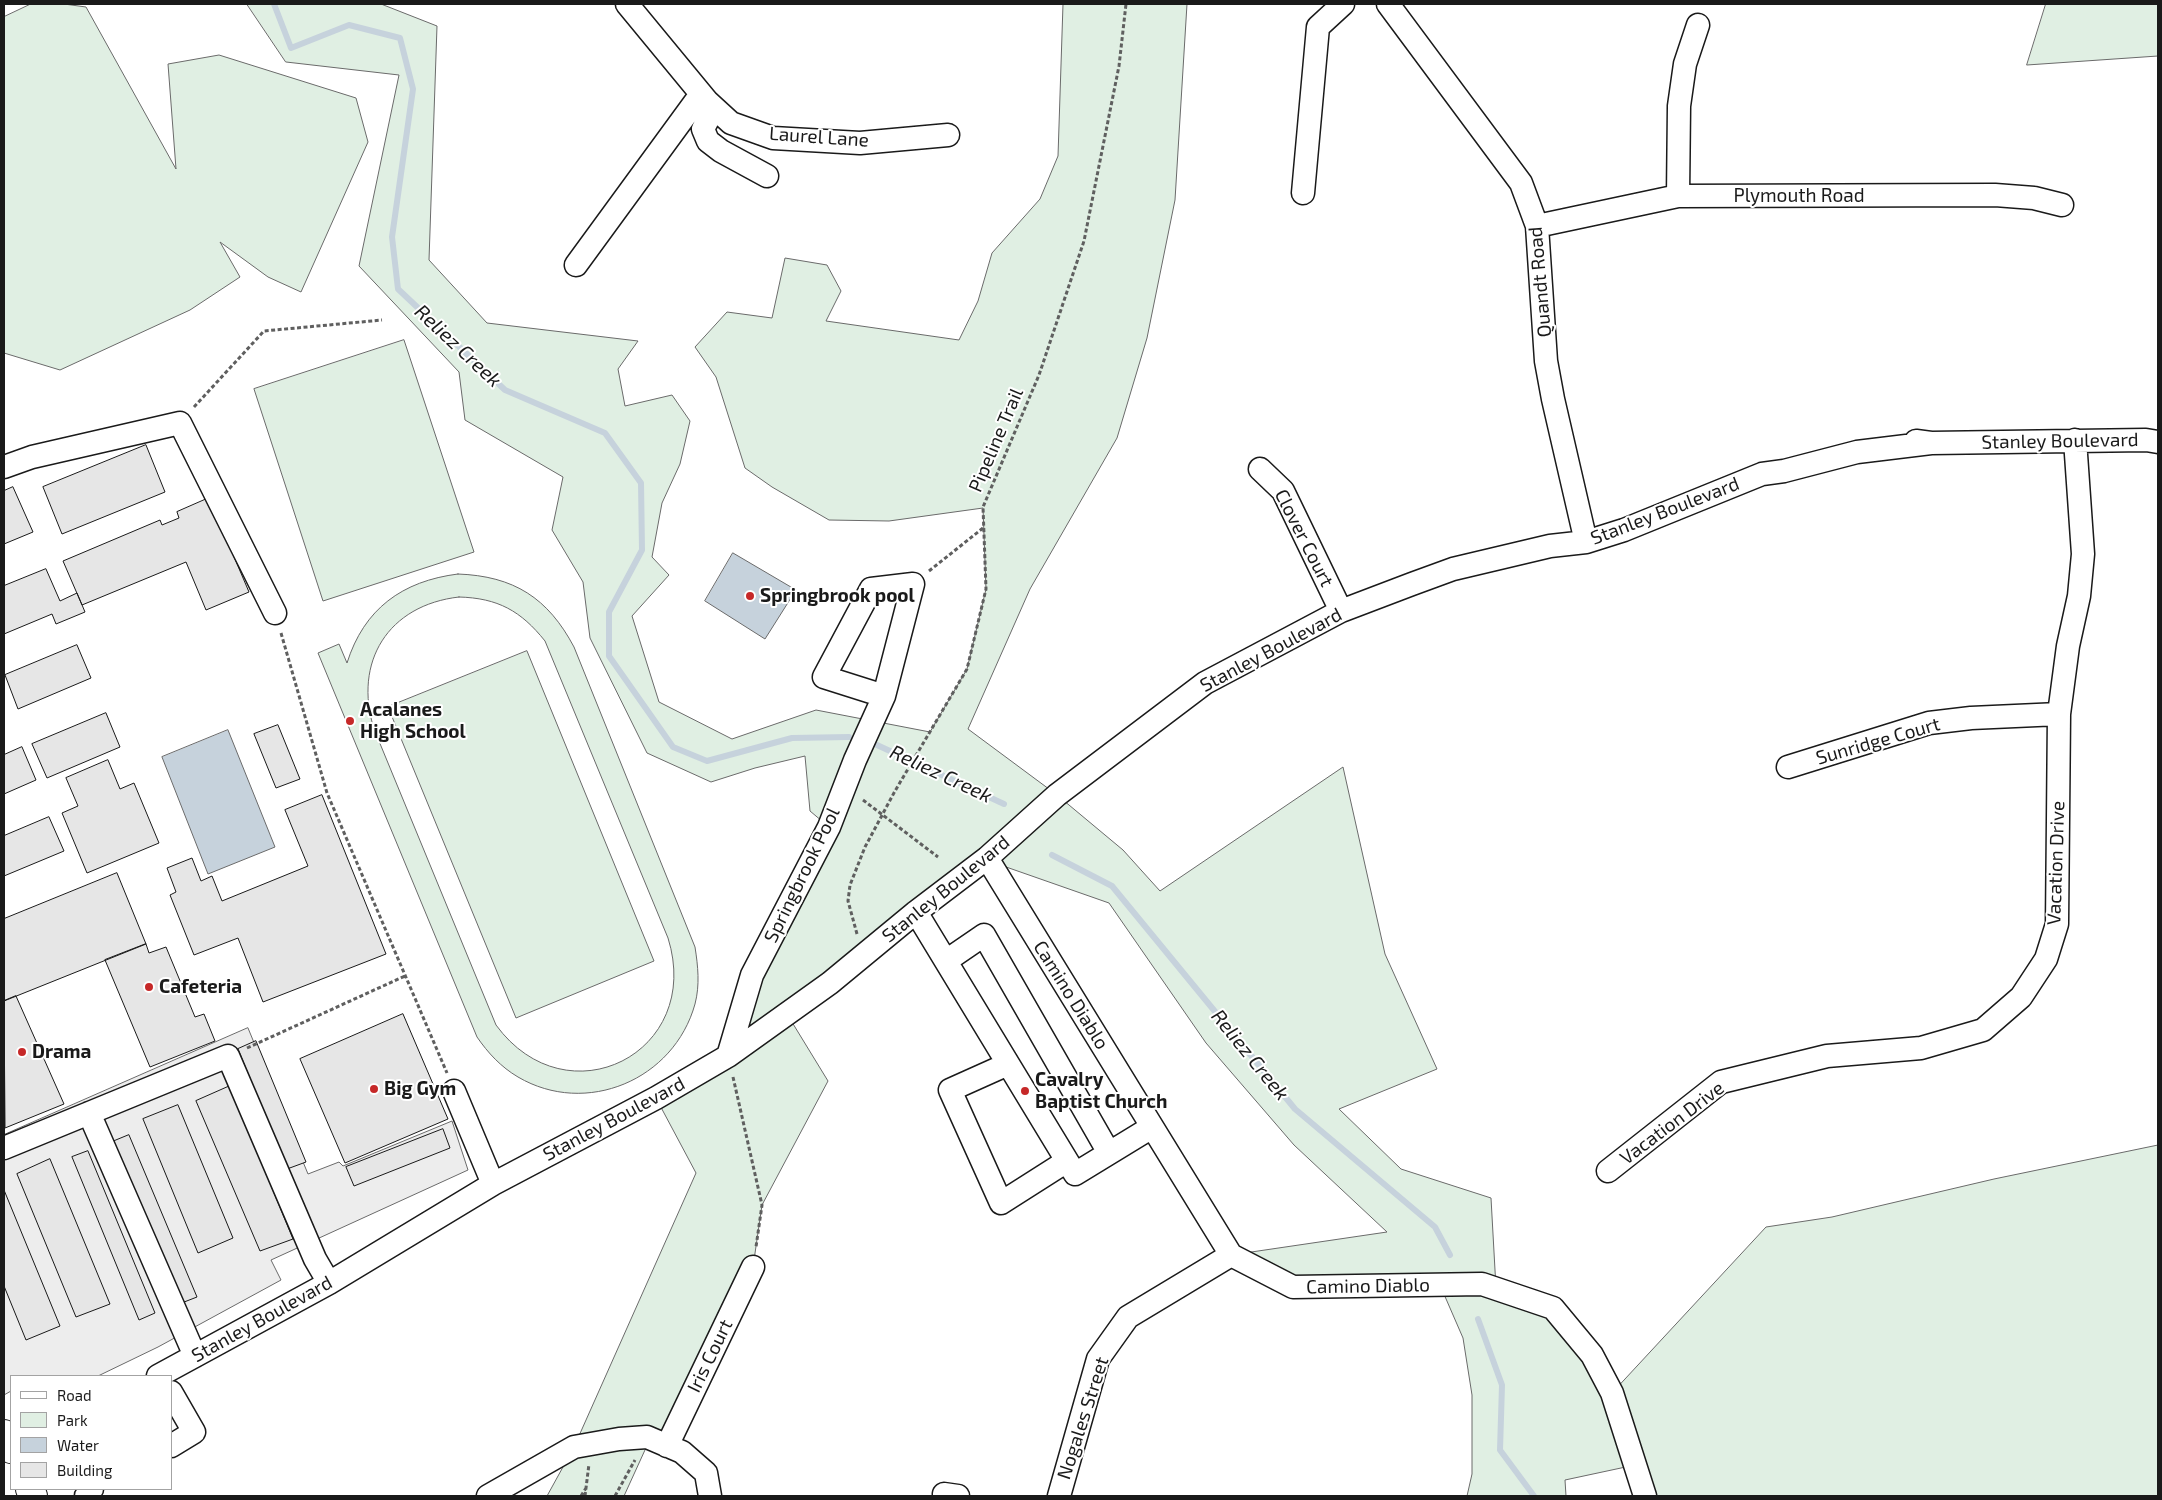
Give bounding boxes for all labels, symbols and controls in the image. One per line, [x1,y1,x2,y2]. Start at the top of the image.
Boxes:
street label: Laurel Lane [768,122,870,152]
street label: Plymouth Road [1733,185,1865,207]
street label: Quandt Road [1524,226,1556,338]
water label: Reliez Creek [410,300,506,392]
street label: Pipeline Trail [964,385,1028,495]
street label: Stanley Boulevard [1981,428,2139,454]
street label: Stanley Boulevard [1588,472,1742,550]
street label: Clover Court [1270,485,1338,591]
place label: Springbrook pool [760,585,915,607]
marker: Springbrook pool [744,590,756,602]
street label: Stanley Boulevard [1196,603,1346,697]
place label: Acalanes High School [360,699,466,743]
street label: Sunridge Court [1813,712,1943,770]
marker: Acalanes High School [344,715,356,727]
water label: Reliez Creek [886,740,996,808]
street label: Vacation Drive [2042,800,2070,926]
street label: Springbrook Pool [759,804,845,946]
street label: Stanley Boulevard [878,831,1014,947]
street label: Camino Diablo [1029,937,1113,1053]
place label: Cafeteria [159,976,242,998]
marker: Cafeteria [143,981,155,993]
water label: Reliez Creek [1206,1005,1294,1105]
place label: Drama [32,1041,91,1063]
marker: Drama [16,1046,28,1058]
place label: Cavalry Baptist Church [1035,1069,1167,1113]
street label: Stanley Boulevard [539,1072,689,1166]
street label: Vacation Drive [1615,1076,1729,1170]
place label: Big Gym [384,1078,456,1100]
marker: Big Gym [368,1083,380,1095]
marker: Cavalry Baptist Church [1019,1085,1031,1097]
street label: Stanley Boulevard [188,1271,336,1367]
street label: Camino Diablo [1306,1274,1430,1298]
street label: Iris Court [683,1316,737,1396]
street label: Nogales Street [1052,1354,1114,1482]
legend [10,1375,172,1490]
text: Road [57,1386,92,1404]
text: Park [57,1411,88,1429]
text: Water [57,1436,99,1454]
text: Building [57,1461,112,1479]

